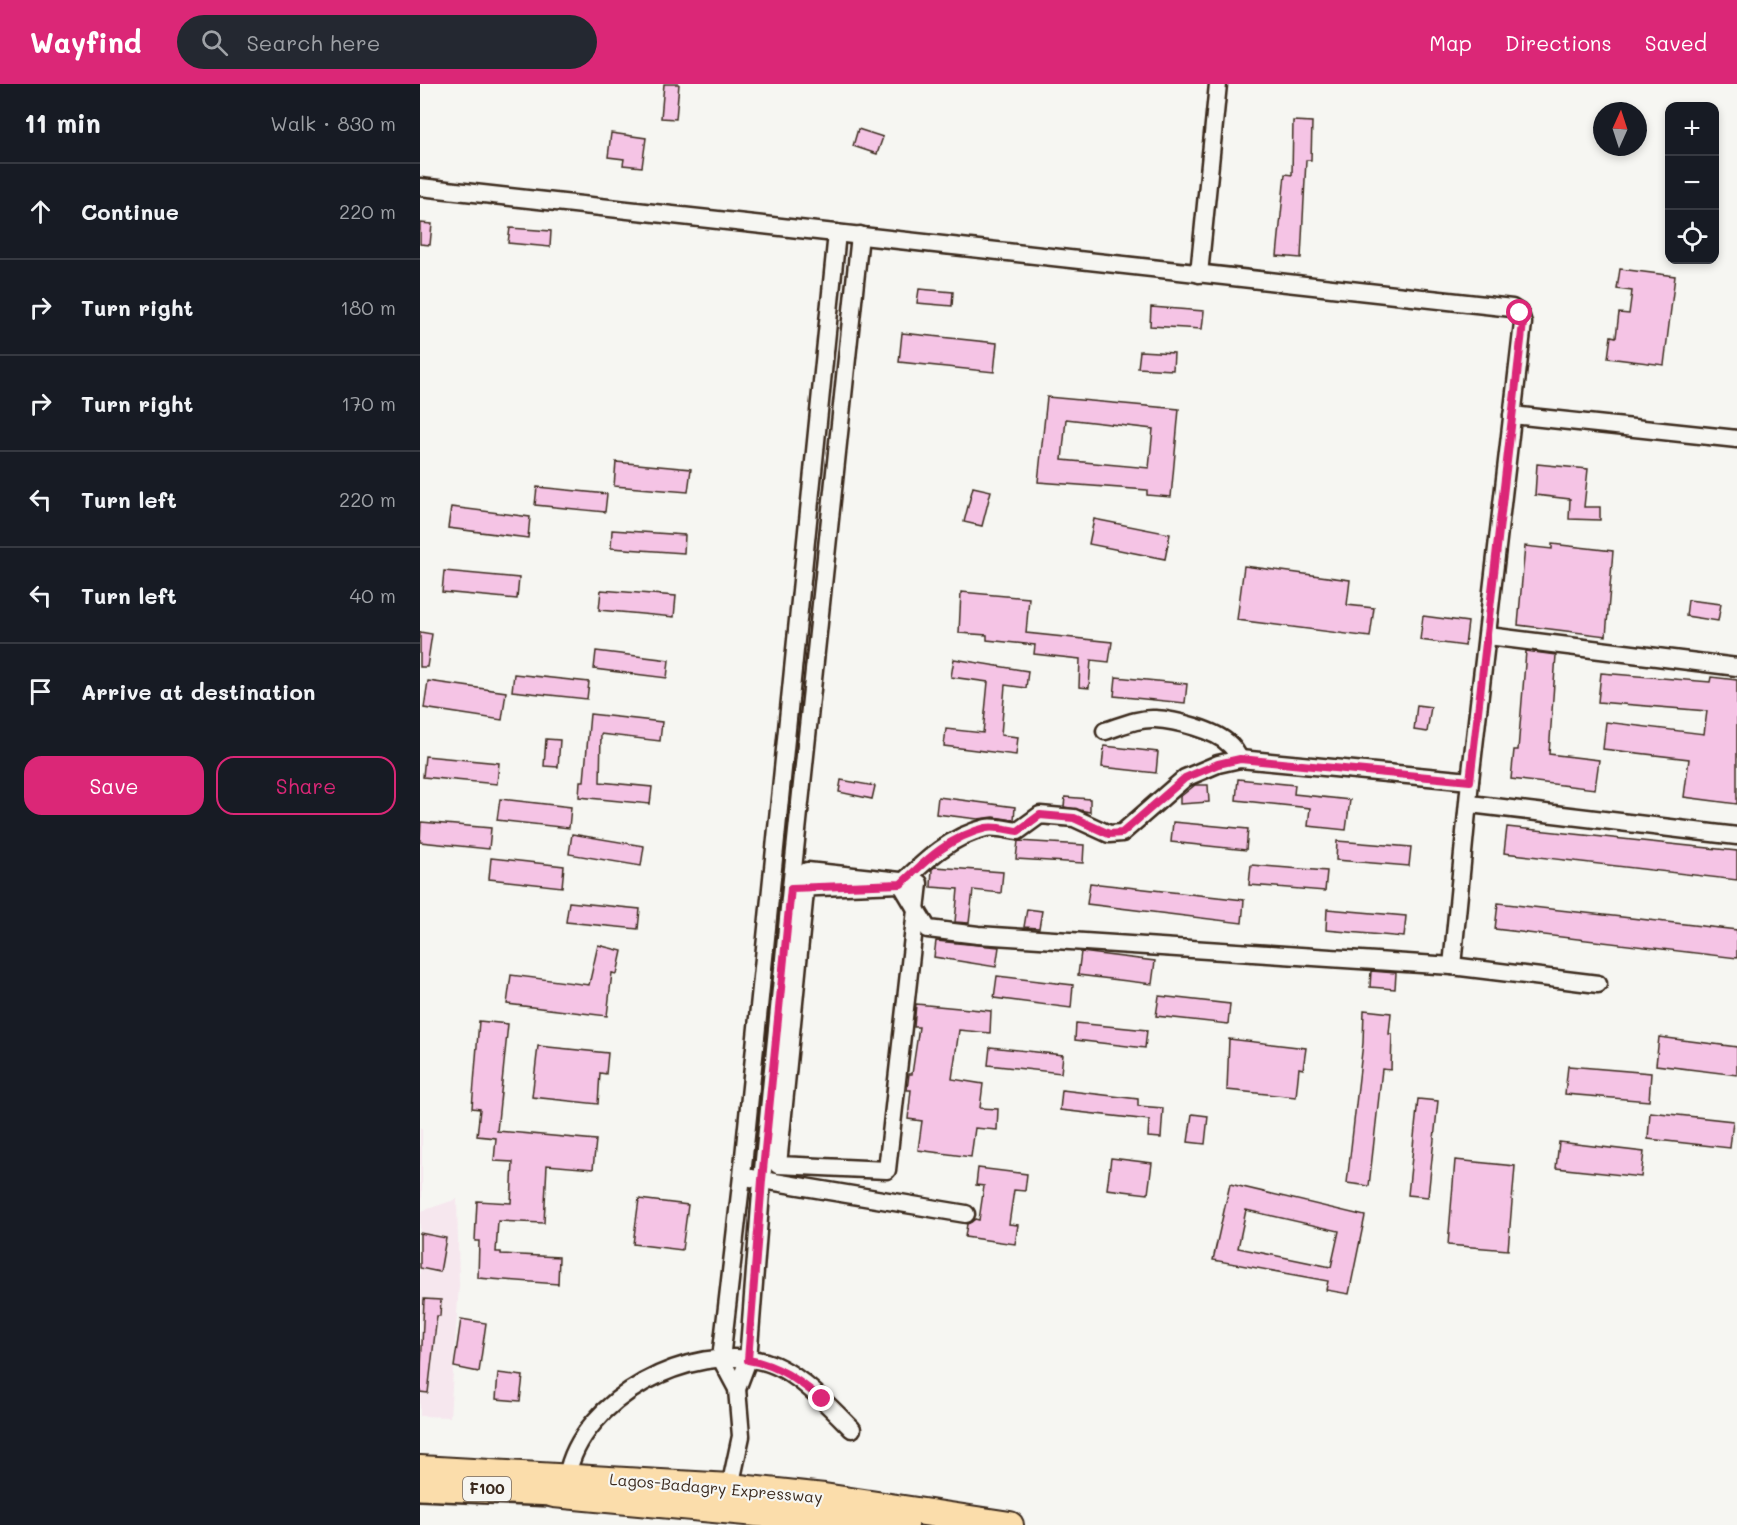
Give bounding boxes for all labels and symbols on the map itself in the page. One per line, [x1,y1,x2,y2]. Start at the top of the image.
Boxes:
north arrow [1593,102,1647,156]
route start [1506,299,1532,325]
route end [808,1385,834,1411]
street label: Lagos-Badagry Expressway [609,1468,823,1507]
road number: F100 [463,1477,511,1501]

